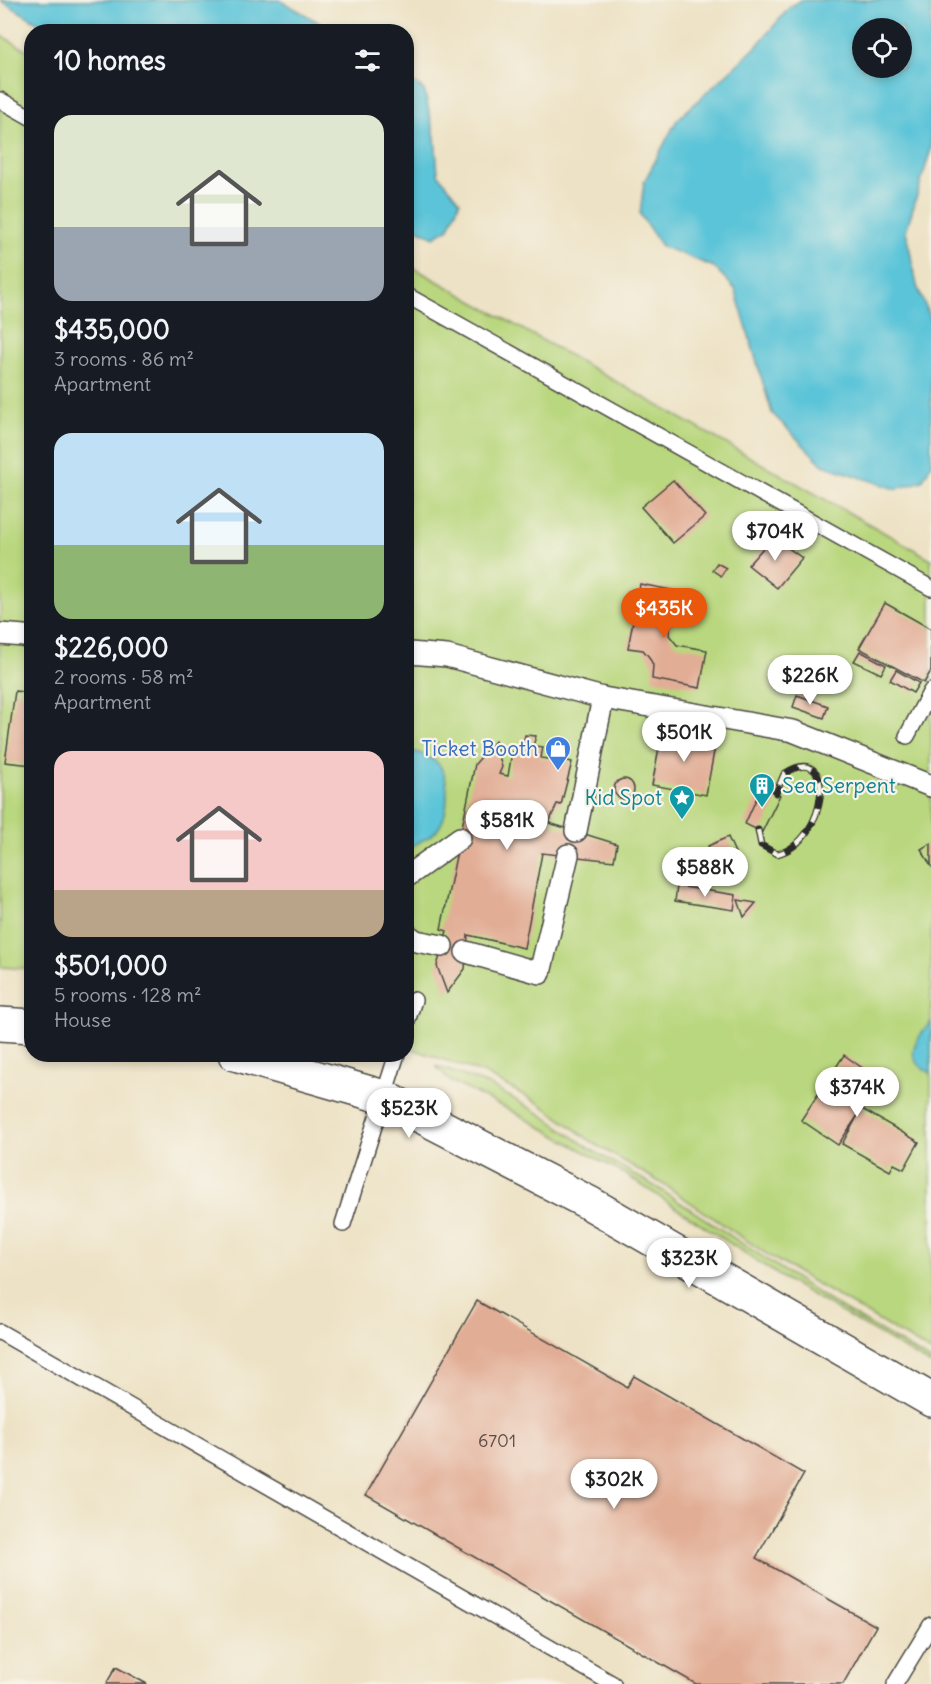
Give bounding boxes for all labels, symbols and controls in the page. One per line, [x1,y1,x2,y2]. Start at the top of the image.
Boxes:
map controls [852,18,912,78]
button: locate [852,18,912,78]
text: 10 homes [54,44,166,77]
icon: filters [351,44,384,77]
icon: home [165,154,273,262]
text: $435,000 [54,313,170,346]
text: 3 rooms · 86 m² [54,346,194,371]
text: Apartment [54,371,151,396]
icon: home [165,472,273,580]
pin: $704K [733,511,817,562]
text: $704K [746,518,804,543]
pin: $435K [622,588,706,639]
text: $435K [635,595,693,620]
text: $226,000 [54,631,169,664]
pin: $226K [768,655,852,706]
text: $226K [782,662,838,687]
text: 2 rooms · 58 m² [54,664,194,689]
text: Apartment [54,689,151,714]
pin: $501K [642,712,726,763]
text: $501K [656,719,712,744]
shop icon: Ticket Booth [543,734,573,772]
place label: Ticket Booth [421,735,538,762]
building icon: Sea Serpent [747,771,777,809]
place label: Sea Serpent [782,772,896,799]
place icon: Kid Spot [667,783,697,821]
place label: Kid Spot [585,784,662,811]
icon: home [165,790,273,898]
pin: $581K [465,800,549,851]
text: $581K [480,807,534,832]
pin: $588K [663,847,747,898]
text: $588K [676,854,734,879]
text: $501,000 [54,949,168,982]
text: 5 rooms · 128 m² [54,982,202,1007]
text: House [54,1007,111,1032]
pin: $374K [815,1067,899,1118]
text: $374K [829,1074,885,1099]
pin: $523K [367,1088,451,1139]
text: $523K [380,1095,438,1120]
pin: $323K [647,1238,731,1289]
text: $323K [660,1245,718,1270]
house number: 6701 [478,1429,516,1452]
pin: $302K [572,1459,656,1510]
text: $302K [585,1466,643,1491]

